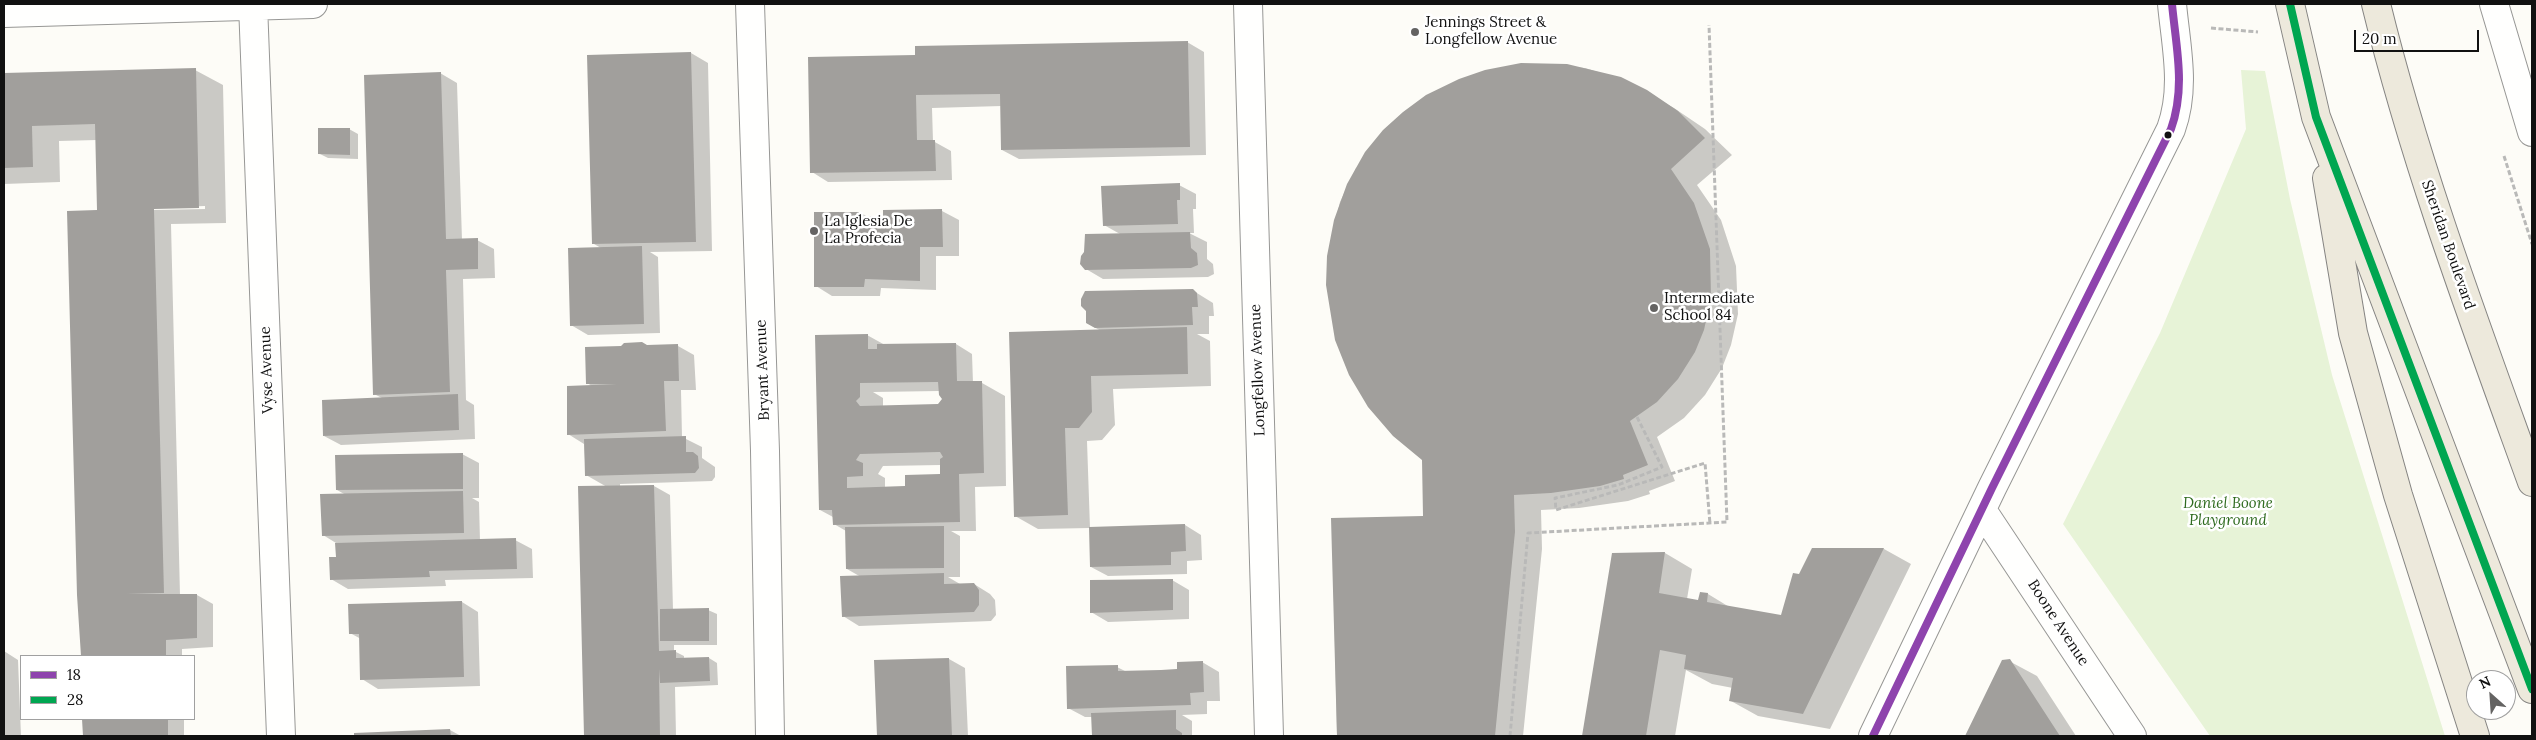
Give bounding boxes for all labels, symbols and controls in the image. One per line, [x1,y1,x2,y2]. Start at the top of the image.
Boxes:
place label: Jennings Street & Longfellow Avenue [1425,14,1557,49]
scale bar [2356,20,2481,52]
marker: Jennings Street & Longfellow Avenue [1409,26,1421,38]
text: 20 m [2362,29,2397,48]
unlabelled marker [2163,130,2173,140]
street label: Sheridan Boulevard [2417,178,2479,312]
place label: La Iglesia De La Profecia [824,213,913,248]
marker: La Iglesia De La Profecia [808,225,820,237]
place label: Intermediate School 84 [1664,290,1755,325]
marker: Intermediate School 84 [1648,302,1660,314]
street label: Longfellow Avenue [1247,304,1269,436]
street label: Bryant Avenue [752,319,774,421]
street label: Vyse Avenue [256,326,278,414]
park label: Daniel Boone Playground [2183,495,2273,530]
street label: Boone Avenue [2024,577,2092,669]
legend [20,655,195,720]
text: 18 [67,665,81,684]
north arrow [2466,670,2516,720]
text: N [2476,672,2494,693]
text: 28 [67,690,84,709]

